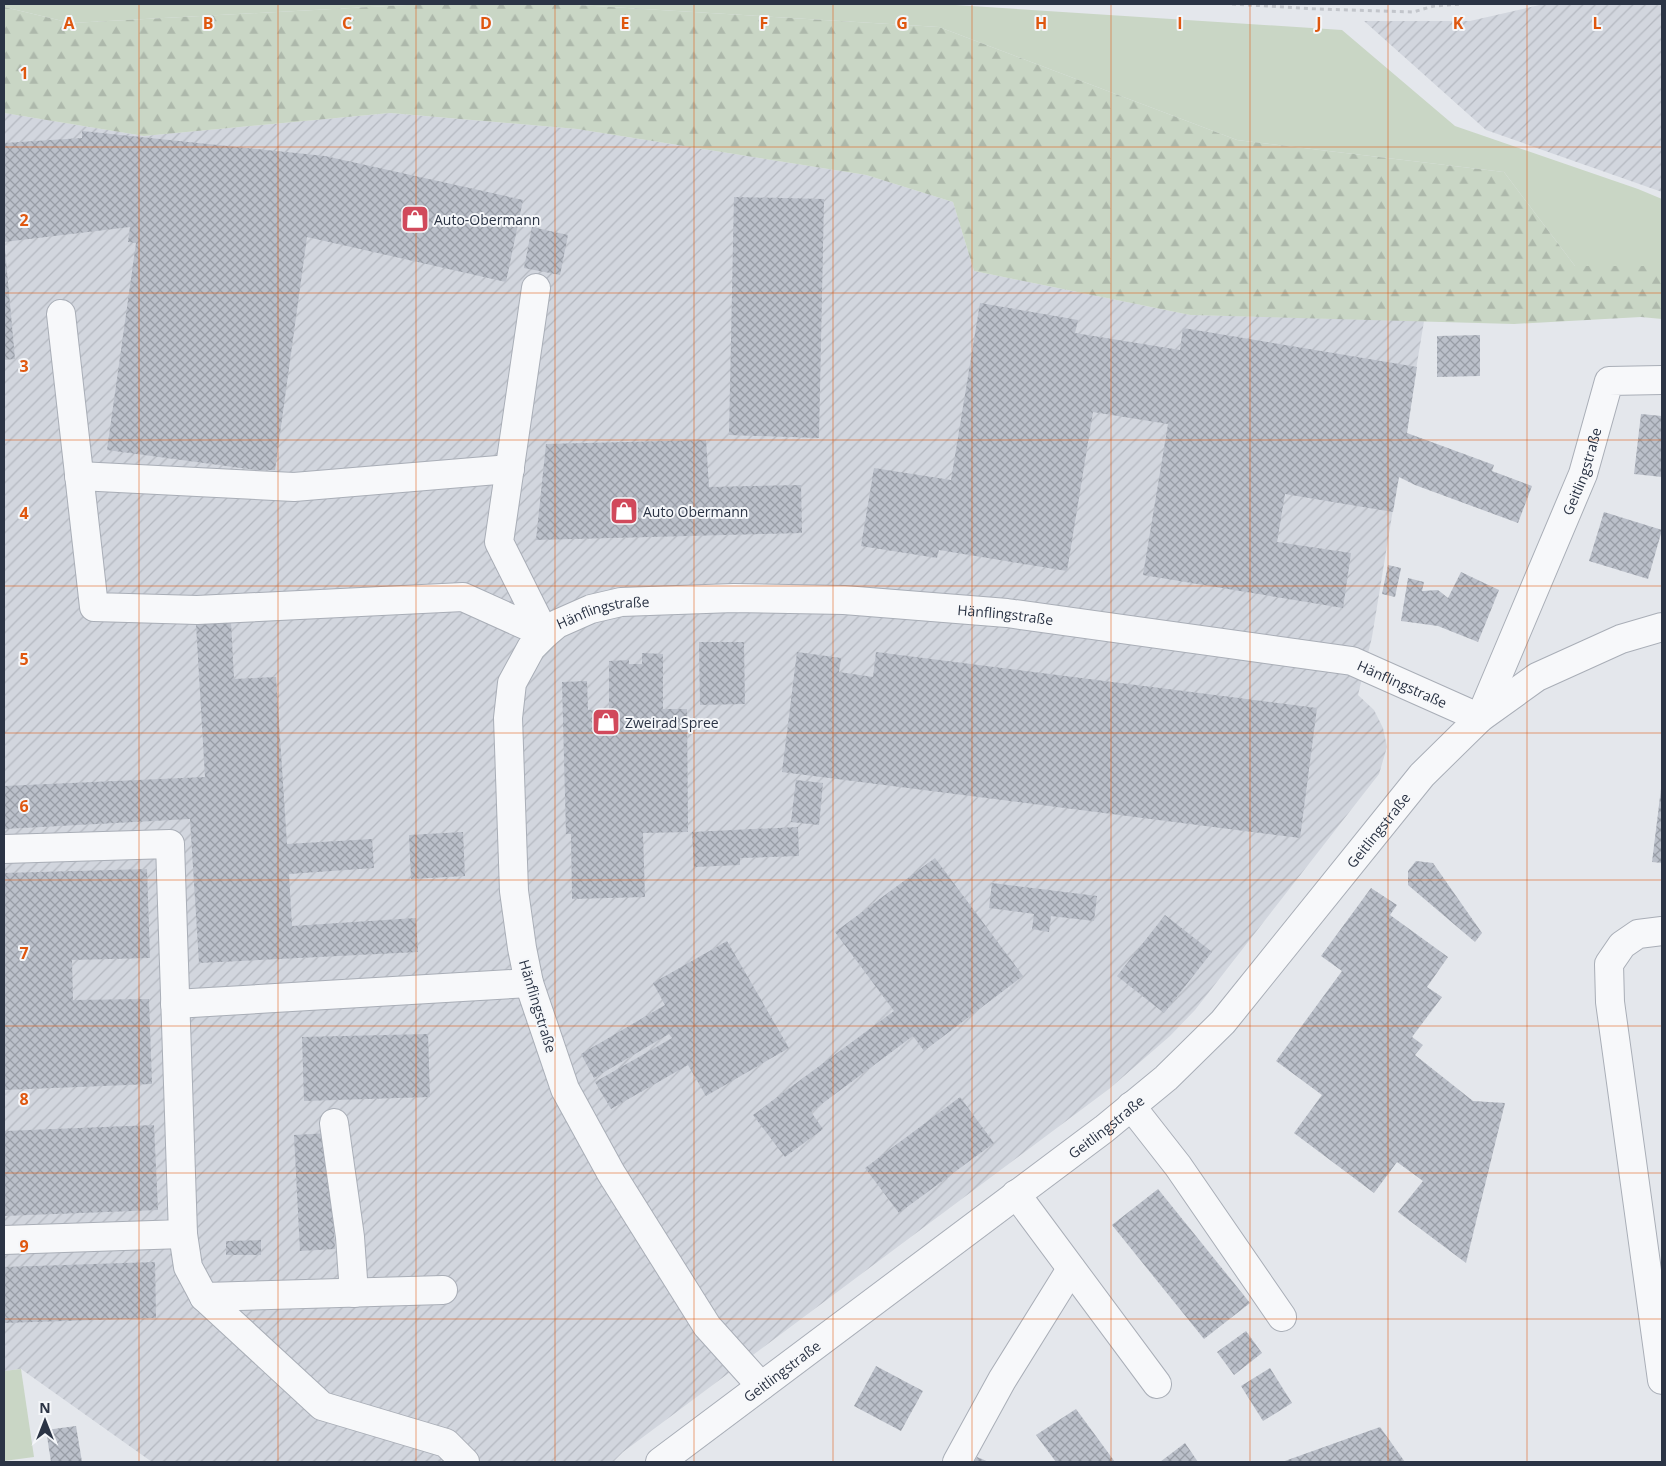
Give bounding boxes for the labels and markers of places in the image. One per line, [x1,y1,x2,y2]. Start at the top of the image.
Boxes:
shop icon: Auto-Obermann [400,204,430,234]
place label: Auto-Obermann [434,210,540,229]
shop icon: Auto Obermann [609,496,639,526]
place label: Auto Obermann [643,502,748,521]
shop icon: Zweirad Spree [591,707,621,737]
place label: Zweirad Spree [625,713,719,732]

